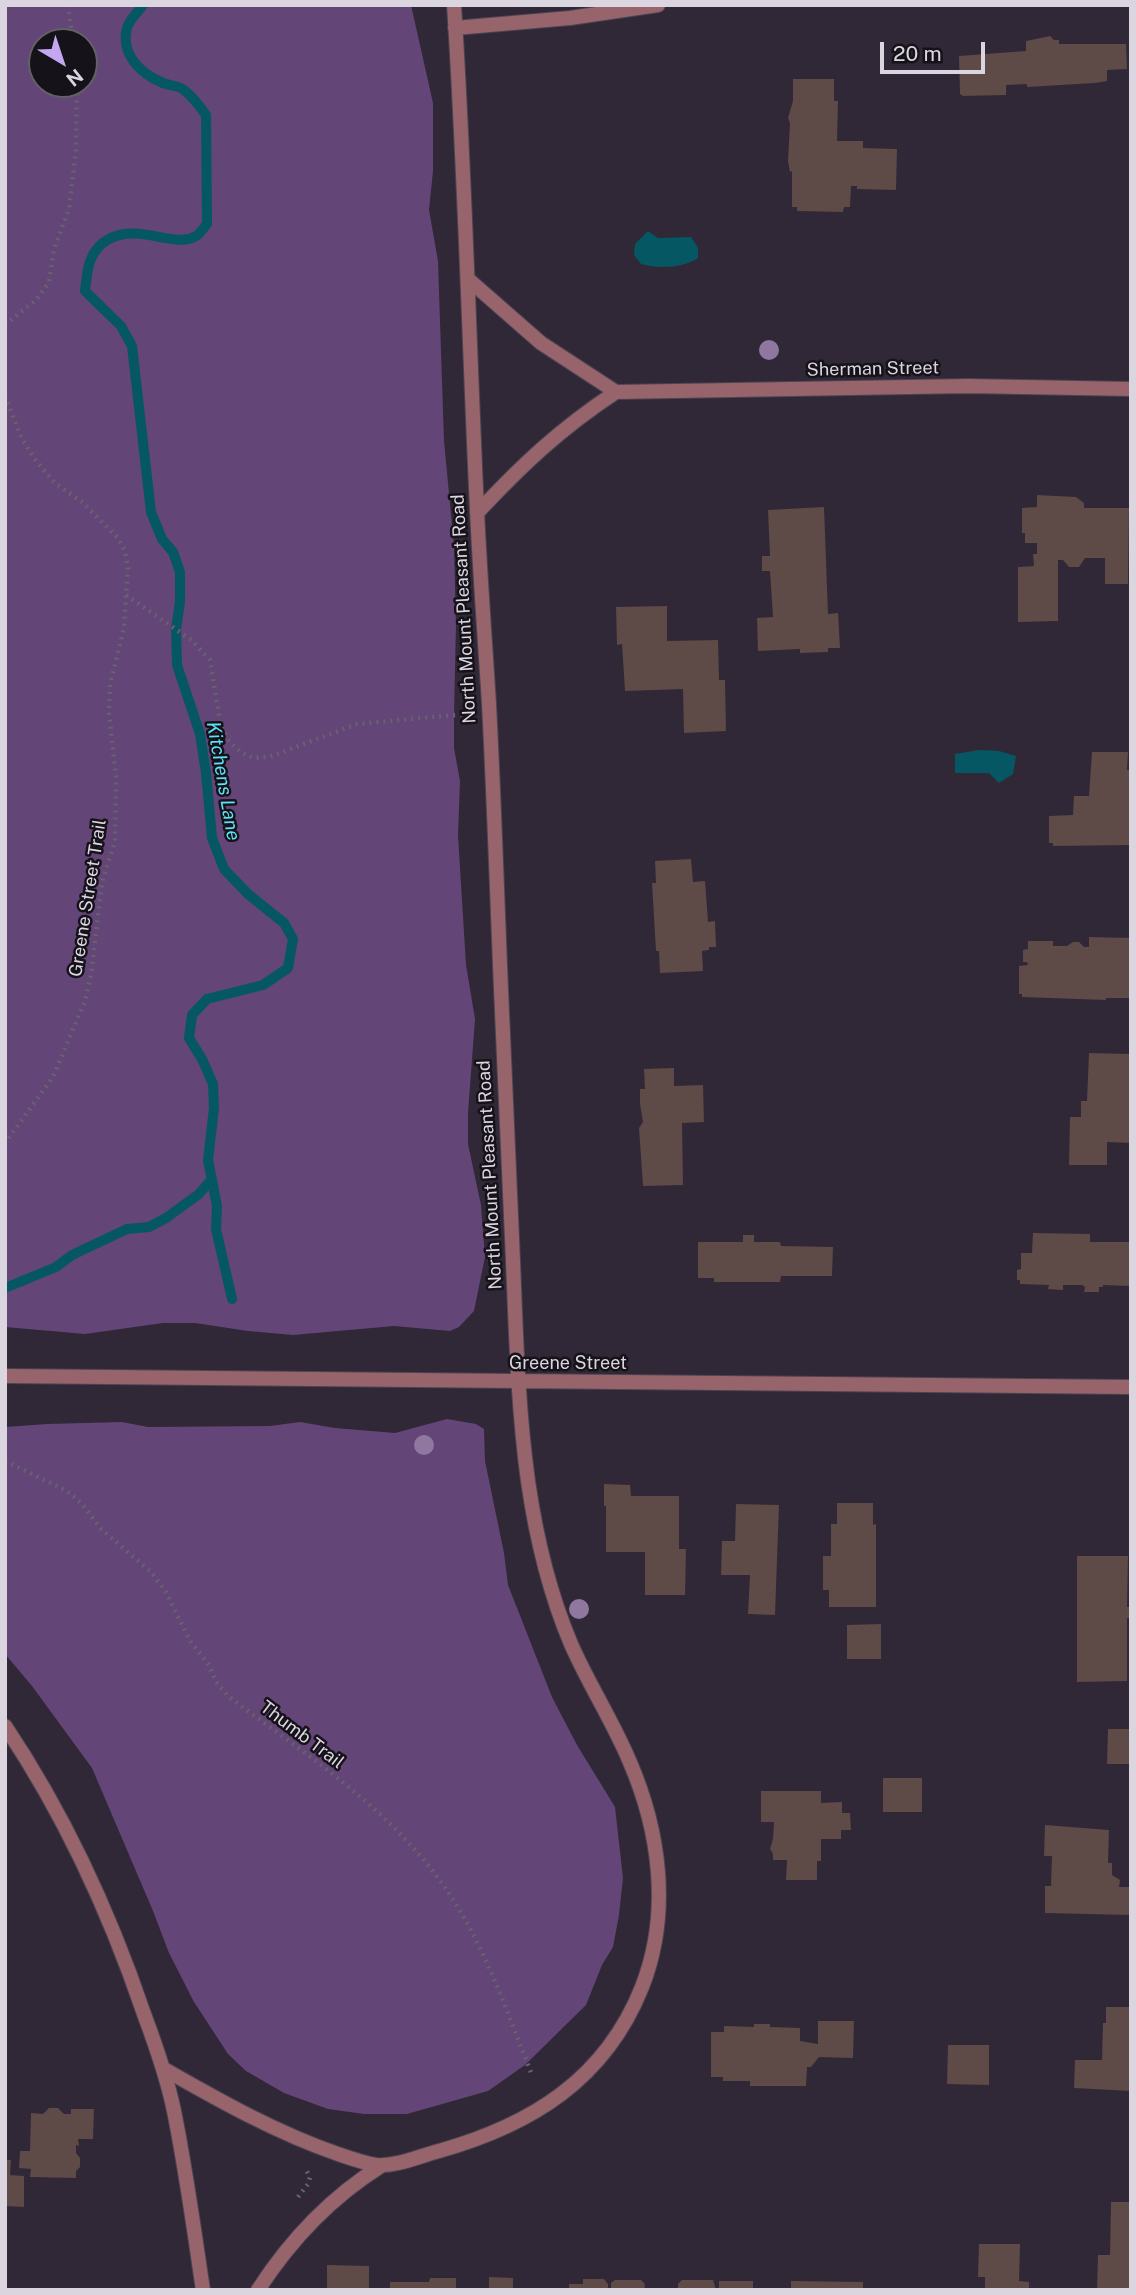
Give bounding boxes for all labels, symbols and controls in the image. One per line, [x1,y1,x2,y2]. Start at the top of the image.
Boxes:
north arrow [28,28,98,98]
scale bar [884,28,989,72]
text: 20 m [893,41,942,66]
text: N [62,65,88,91]
street label: Sherman Street [807,357,939,381]
street label: North Mount Pleasant Road [447,494,481,724]
water label: Kitchens Lane [201,720,245,842]
street label: Greene Street Trail [65,818,111,978]
street label: North Mount Pleasant Road [473,1060,507,1290]
street label: Greene Street [509,1352,627,1374]
street label: Thumb Trail [256,1697,348,1773]

